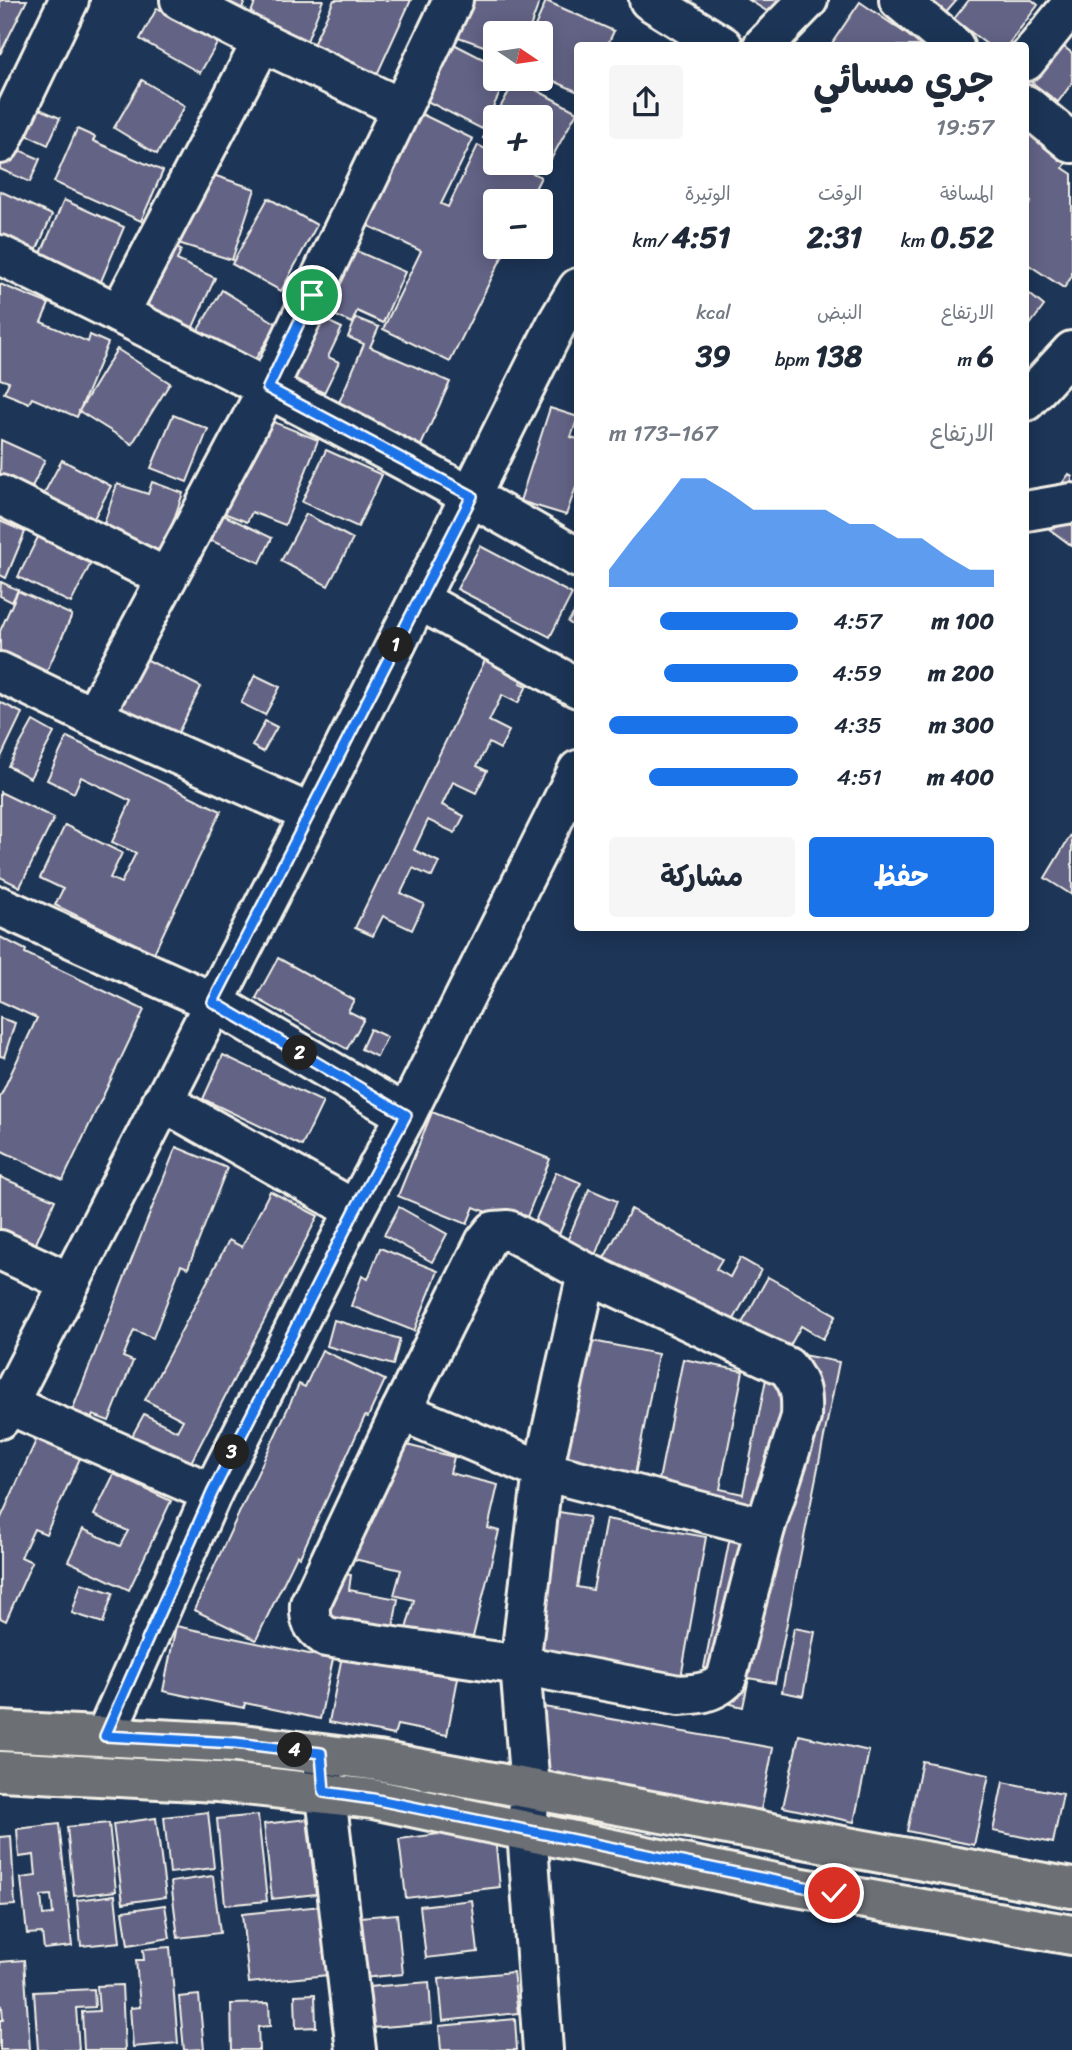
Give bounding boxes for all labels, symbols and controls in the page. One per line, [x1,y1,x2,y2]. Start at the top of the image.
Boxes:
north arrow [483,21,553,91]
map controls [483,21,553,259]
text: جري مسائي [813,47,994,114]
button: share [609,65,683,139]
button: + [483,105,553,175]
text: 19:57 [936,107,994,148]
text: الوتيرة [685,177,731,210]
text: الوقت [818,177,862,210]
text: المسافة [940,177,994,210]
button: − [483,189,553,259]
text: 4:51 [672,210,731,264]
text: 2:31 [807,210,862,264]
text: 0.52 [930,210,994,264]
text: /km [633,224,672,257]
text: km [901,224,930,257]
pin [282,265,342,325]
icon: arrive [293,276,331,314]
text: kcal [696,296,731,329]
text: النبض [817,296,862,329]
text: الارتفاع [941,296,994,329]
text: 39 [696,329,731,383]
text: 138 [815,329,862,383]
text: 6 [977,329,994,383]
text: bpm [775,343,815,376]
text: m [957,343,977,376]
text: 167–173 m [609,413,717,454]
text: الارتفاع [930,413,994,454]
text: 4:57 [833,601,882,642]
text: 100 m [931,601,994,642]
pin: 1 [378,628,414,662]
text: 1 [391,628,400,661]
text: 4:59 [833,653,882,694]
text: 200 m [928,653,994,694]
text: 4:35 [834,705,882,746]
text: 300 m [929,705,994,746]
text: 4:51 [837,757,882,798]
text: 400 m [927,757,994,798]
button: مشاركة [609,837,795,917]
button: حفظ [809,837,994,917]
pin: 2 [282,1036,318,1070]
text: 2 [294,1036,305,1069]
pin: 3 [215,1434,250,1470]
text: 3 [226,1435,237,1468]
pin: 4 [278,1732,312,1768]
text: 4 [289,1733,300,1766]
pin [804,1863,864,1923]
icon: check [815,1874,853,1912]

